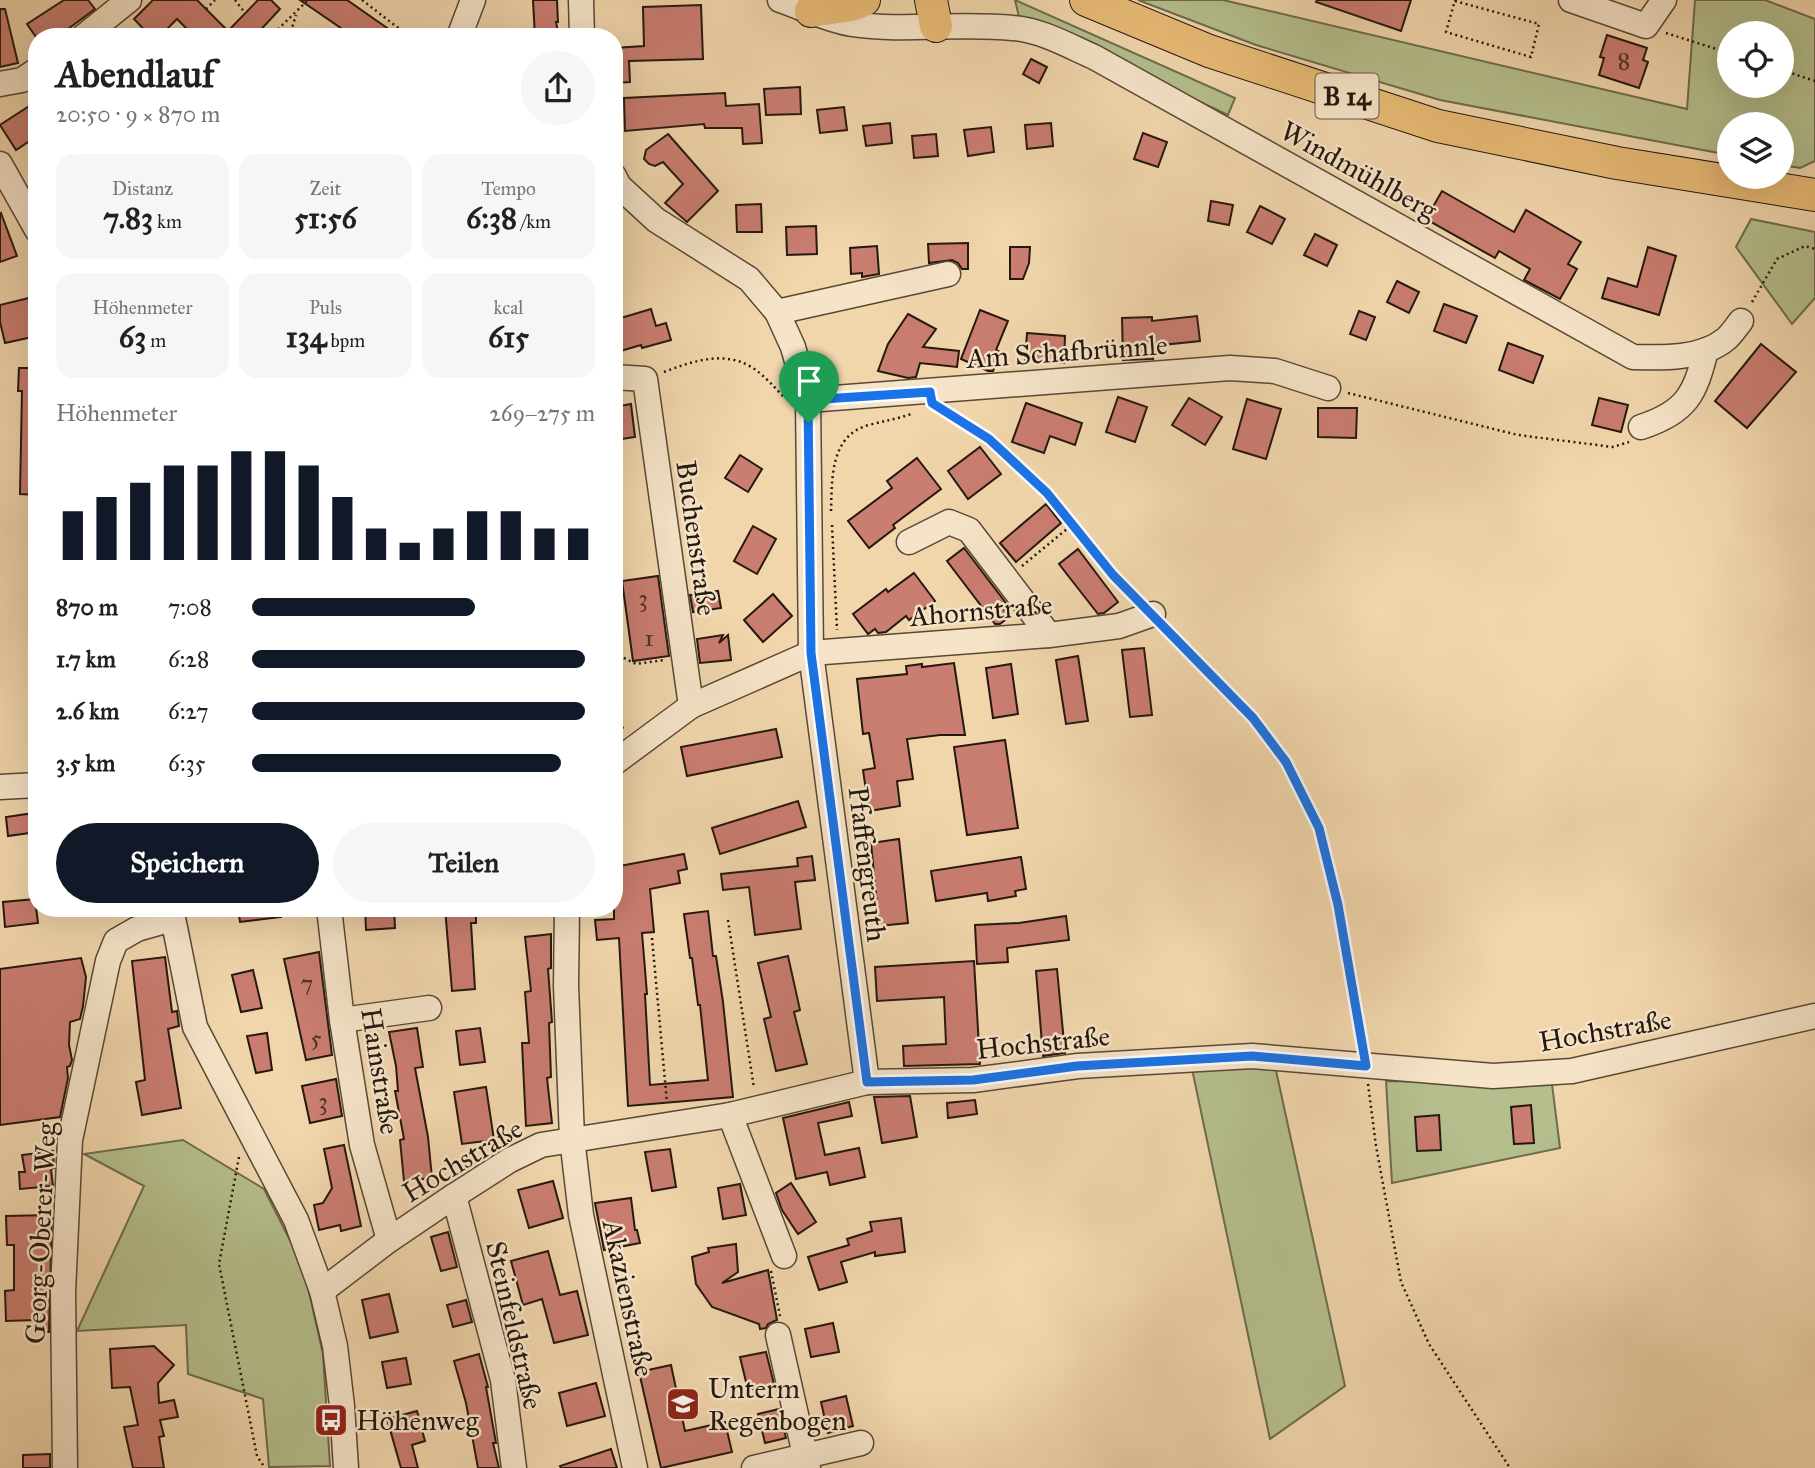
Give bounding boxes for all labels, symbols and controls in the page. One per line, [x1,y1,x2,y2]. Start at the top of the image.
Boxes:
map controls [1717,21,1794,189]
button: locate [1717,21,1794,98]
house number: 8 [1618,46,1630,76]
text: Abendlauf [56,51,215,97]
button: share [521,51,595,125]
road number: B 14 [1316,74,1378,118]
text: 20:50 · 9 × 870 m [56,100,220,128]
button: layers [1717,112,1794,189]
street label: Windmühlberg [1274,113,1444,228]
text: Distanz [112,177,173,200]
text: Zeit [310,177,341,200]
text: Tempo [481,177,536,200]
text: 7.83 [103,200,153,236]
text: 51:56 [294,200,357,236]
text: 6:38 [466,200,517,236]
text: km [153,210,182,233]
text: /km [517,210,551,233]
text: Höhenmeter [92,296,193,319]
text: Puls [309,296,342,319]
text: kcal [494,296,523,319]
text: 63 [119,319,146,355]
text: 134 [286,319,326,355]
text: 615 [488,319,529,355]
street label: Am Schafbrünnle [964,327,1169,376]
text: m [146,329,166,352]
text: bpm [326,329,365,352]
pin [779,351,839,423]
icon: arrive [790,362,828,400]
text: Höhenmeter [56,399,177,427]
text: 269–275 m [490,399,595,427]
street label: Buchenstraße [668,458,725,618]
house number: 3 [638,583,648,613]
street label: Ahornstraße [907,587,1054,634]
text: 870 m [56,593,118,621]
text: 7:08 [168,593,212,621]
house number: 1 [644,623,654,653]
text: 1.7 km [56,645,116,673]
text: 6:28 [168,645,209,673]
text: 2.6 km [56,697,119,725]
text: 6:27 [168,697,209,725]
text: 3.5 km [56,749,115,777]
text: 6:35 [168,749,205,777]
street label: Pfaffengreuth [841,784,894,944]
button: Speichern [56,823,319,903]
button: Teilen [333,823,595,903]
house number: 7 [301,968,313,998]
street label: Hochstraße [1536,1002,1674,1059]
street label: Hainstraße [353,1005,408,1137]
street label: Hochstraße [974,1018,1112,1067]
house number: 5 [310,1023,322,1053]
house number: 3 [318,1086,328,1116]
street label: Hochstraße [396,1111,529,1210]
street label: Georg-Oberer-Weg [17,1120,64,1345]
street label: Akazienstraße [595,1215,662,1380]
street label: Steinfeldstraße [478,1238,551,1413]
place label: Unterm Regenbogen [708,1371,847,1438]
school or university icon: Unterm Regenbogen [664,1385,702,1423]
bus stop icon: Höhenweg [312,1401,350,1439]
place label: Höhenweg [356,1403,480,1438]

